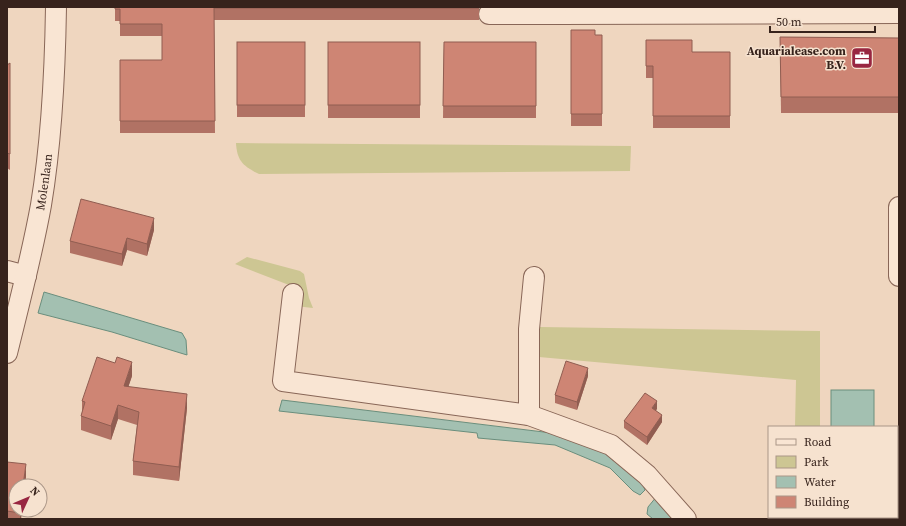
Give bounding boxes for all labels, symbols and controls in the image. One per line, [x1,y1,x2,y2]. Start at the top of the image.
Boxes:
scale bar [770,8,875,34]
text: 50 m [776,14,802,30]
place label: Aquarialease.com B.V. [747,43,846,73]
office icon: Aquarialease.com B.V. [849,45,875,71]
street label: Molenlaan [32,153,56,212]
legend [768,426,898,518]
text: Road [804,434,831,450]
text: Park [804,454,829,470]
text: Water [804,474,836,490]
north arrow [8,478,48,518]
text: N [27,483,43,499]
text: Building [804,494,849,510]

